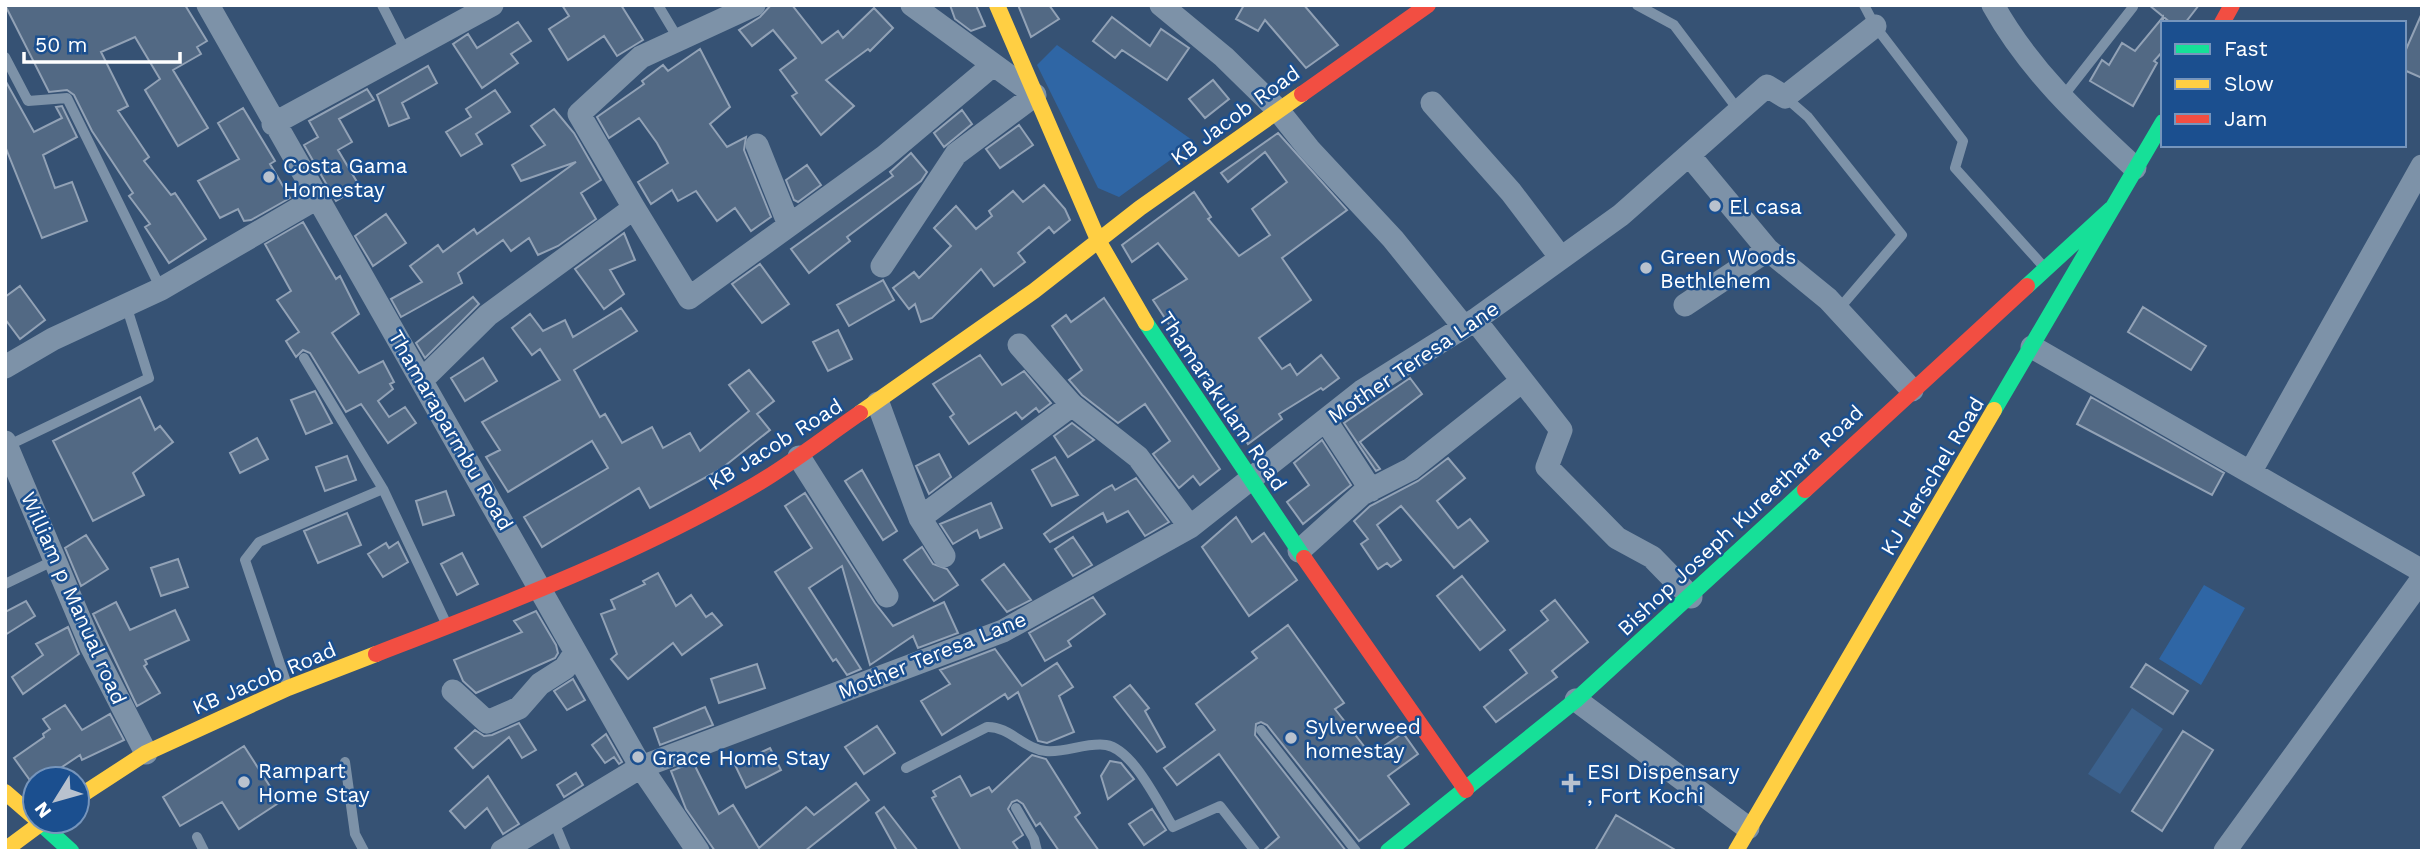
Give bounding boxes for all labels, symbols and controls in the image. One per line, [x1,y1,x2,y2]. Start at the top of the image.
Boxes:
scale bar [24,21,180,65]
legend [2161,21,2406,147]
text: 50 m [35,32,87,57]
text: Fast [2224,36,2268,61]
street label: KB Jacob Road [1166,60,1304,170]
text: Slow [2224,71,2274,96]
text: Jam [2224,106,2267,131]
place label: Costa Gama Homestay [283,153,408,202]
marker: Costa Gama Homestay [261,169,277,185]
place label: El casa [1729,194,1802,219]
marker: El casa [1707,198,1723,214]
place label: Green Woods Bethlehem [1660,244,1796,293]
marker: Green Woods Bethlehem [1638,260,1654,276]
street label: Mother Teresa Lane [1323,295,1503,429]
street label: Thamarakulam Road [1154,307,1292,495]
street label: Thamaraparmbu Road [383,325,519,535]
street label: KJ Herschel Road [1875,392,1989,560]
street label: KB Jacob Road [703,393,847,495]
street label: Bishop Joseph Kureethara Road [1612,399,1868,641]
street label: William p Manual road [16,488,132,708]
street label: Mother Teresa Lane [834,606,1030,704]
street label: KB Jacob Road [188,637,340,719]
place label: Sylverweed homestay [1305,714,1421,763]
marker: Sylverweed homestay [1283,730,1299,746]
place label: Grace Home Stay [652,745,830,770]
marker: Grace Home Stay [630,749,646,765]
place label: Rampart Home Stay [258,758,370,807]
place label: ESI Dispensary , Fort Kochi [1587,759,1740,808]
north arrow [21,765,91,835]
marker: ESI Dispensary , Fort Kochi [1561,773,1581,793]
marker: Rampart Home Stay [236,774,252,790]
text: N [29,797,56,822]

